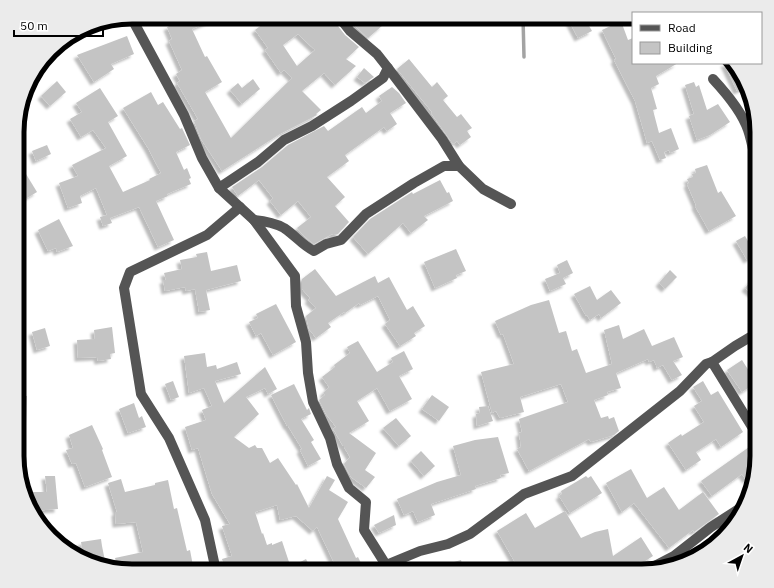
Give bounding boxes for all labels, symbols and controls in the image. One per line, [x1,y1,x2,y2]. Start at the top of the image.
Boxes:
scale bar [14,12,103,38]
legend [632,12,762,64]
text: 50 m [20,18,48,33]
text: Road [668,20,696,35]
text: Building [668,40,713,55]
north arrow [722,536,762,576]
text: N [741,540,756,556]

